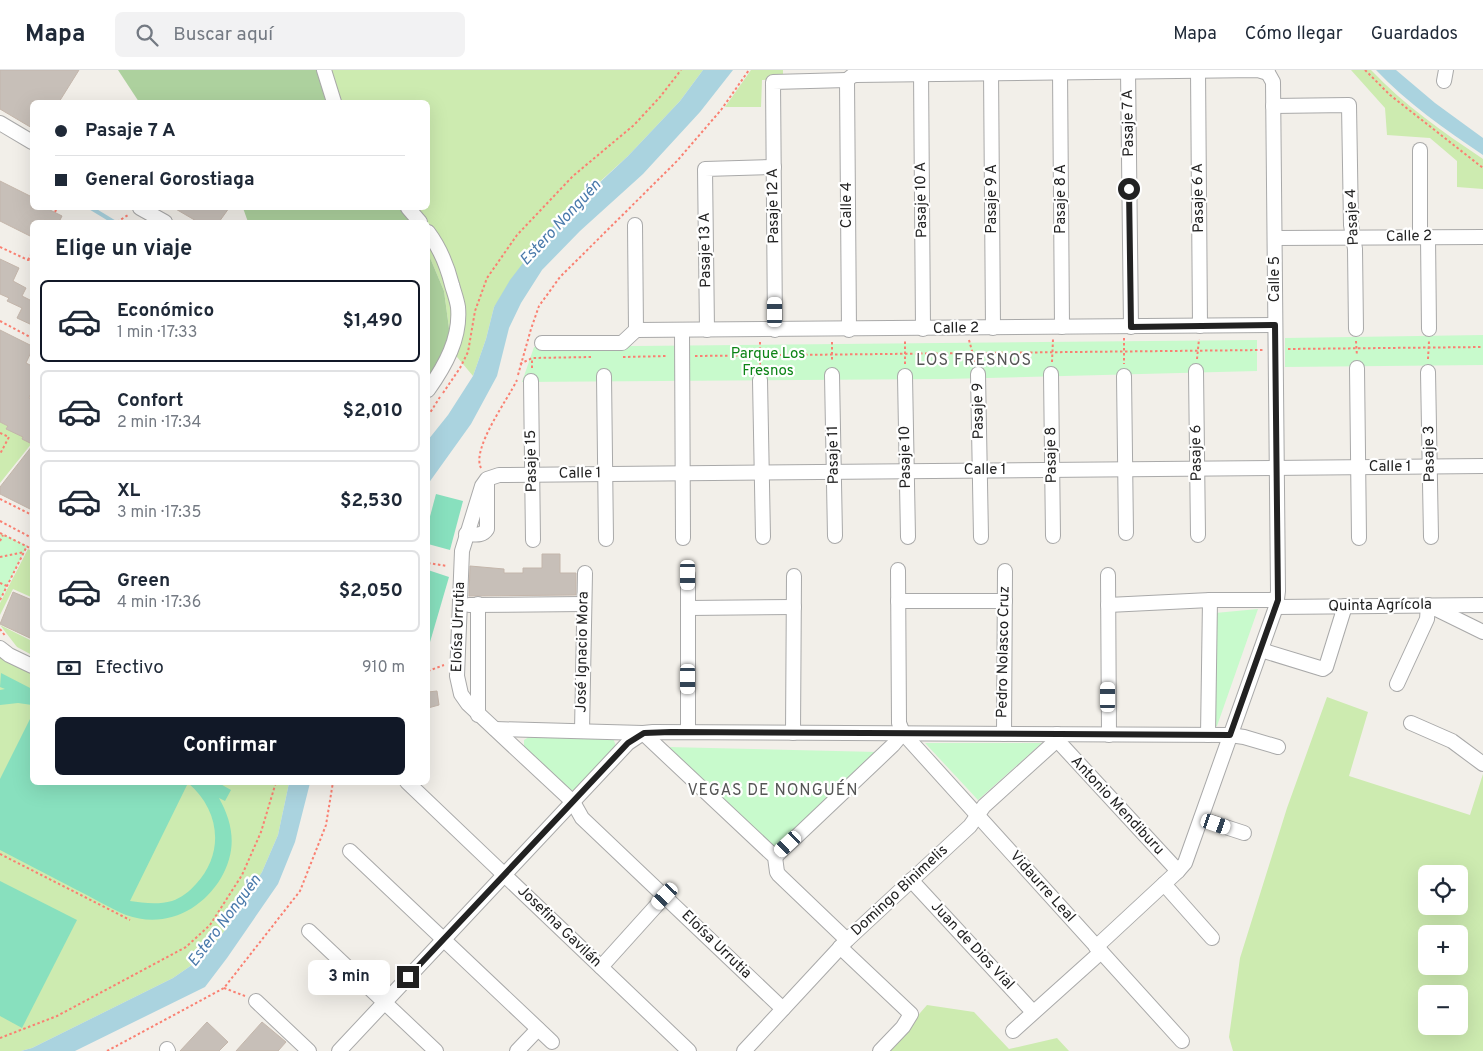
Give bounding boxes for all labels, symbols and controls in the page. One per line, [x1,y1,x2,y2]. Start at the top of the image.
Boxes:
search box [115,12,465,57]
text: Mapa [25,20,85,50]
icon: search [133,21,161,49]
text: Buscar aquí [173,23,273,47]
text: Mapa [1173,23,1217,46]
text: Cómo llegar [1245,23,1343,46]
text: Guardados [1371,23,1458,46]
street label: Pasaje 7 A [1119,89,1139,157]
text: Pasaje 7 A [85,119,176,143]
street label: Pasaje 10 A [912,162,932,238]
street label: Pasaje 6 A [1189,163,1209,233]
street label: Pasaje 9 A [983,164,1002,234]
street label: Pasaje 8 A [1052,164,1071,234]
text: General Gorostiaga [85,168,254,192]
street label: Pasaje 12 A [764,168,784,244]
water label: Estero Nonguén [516,176,606,270]
route start [1118,178,1140,200]
street label: Calle 4 [838,182,857,228]
street label: Pasaje 4 [1342,188,1364,246]
street label: Pasaje 13 A [696,212,716,288]
street label: Calle 2 [1386,227,1432,247]
text: Elige un viaje [55,236,192,263]
street label: Calle 5 [1266,256,1285,302]
car [767,297,782,327]
icon: car [57,299,102,344]
text: Económico [117,299,214,323]
text: $1,490 [343,309,403,333]
street label: Calle 2 [933,319,979,339]
text: 1 min · 17:33 [117,323,197,343]
park label: Parque Los Fresnos [731,345,805,381]
district label: LOS FRESNOS [916,351,1032,371]
street label: Pasaje 9 [969,383,989,439]
icon: car [57,389,102,434]
text: Confort [117,389,183,413]
text: $2,010 [343,399,403,423]
text: 2 min · 17:34 [117,413,201,433]
street label: Pasaje 6 [1187,424,1207,481]
street label: Pasaje 11 [824,425,844,485]
street label: Pasaje 10 [896,425,916,489]
street label: Pasaje 3 [1420,425,1440,483]
street label: Pasaje 8 [1042,426,1062,484]
street label: Pasaje 15 [522,430,542,492]
street label: Calle 1 [1369,458,1411,477]
street label: Calle 1 [964,461,1006,480]
street label: Calle 1 [559,464,601,484]
icon: car [57,479,102,524]
text: XL [117,479,140,503]
text: $2,530 [340,489,403,513]
text: 3 min · 17:35 [117,503,201,523]
car [680,560,695,590]
icon: car [57,569,102,614]
text: Green [117,569,170,593]
text: $2,050 [339,579,403,603]
street label: Eloísa Urrutia [448,581,470,673]
street label: Pedro Nolasco Cruz [993,586,1015,718]
street label: José Ignacio Mora [572,591,594,713]
text: 4 min · 17:36 [117,593,201,613]
street label: Quinta Agrícola [1328,596,1432,616]
icon: cash [55,654,83,682]
text: Efectivo [95,656,164,680]
text: 910 m [362,658,405,678]
car [680,664,695,694]
car [1100,682,1115,712]
button: Confirmar [55,717,405,775]
street label: Antonio Mendiburu [1066,752,1168,860]
district label: VEGAS DE NONGUÉN [687,779,859,801]
car [1199,812,1232,836]
car [771,828,804,860]
street label: Domingo Binimelis [848,841,952,941]
street label: Vidaurre Leal [1005,847,1079,927]
map controls [1418,865,1468,1035]
button: locate [1418,865,1468,915]
water label: Estero Nonguén [184,871,266,971]
car [649,880,680,912]
street label: Josefina Gavilán [513,882,605,972]
street label: Juan de Dios Vial [926,898,1018,994]
street label: Eloísa Urrutia [677,907,755,983]
button: + [1418,925,1468,975]
callout: 3 min [308,960,390,994]
route end [397,966,419,988]
text: 3 min [328,967,370,987]
button: − [1418,985,1468,1035]

